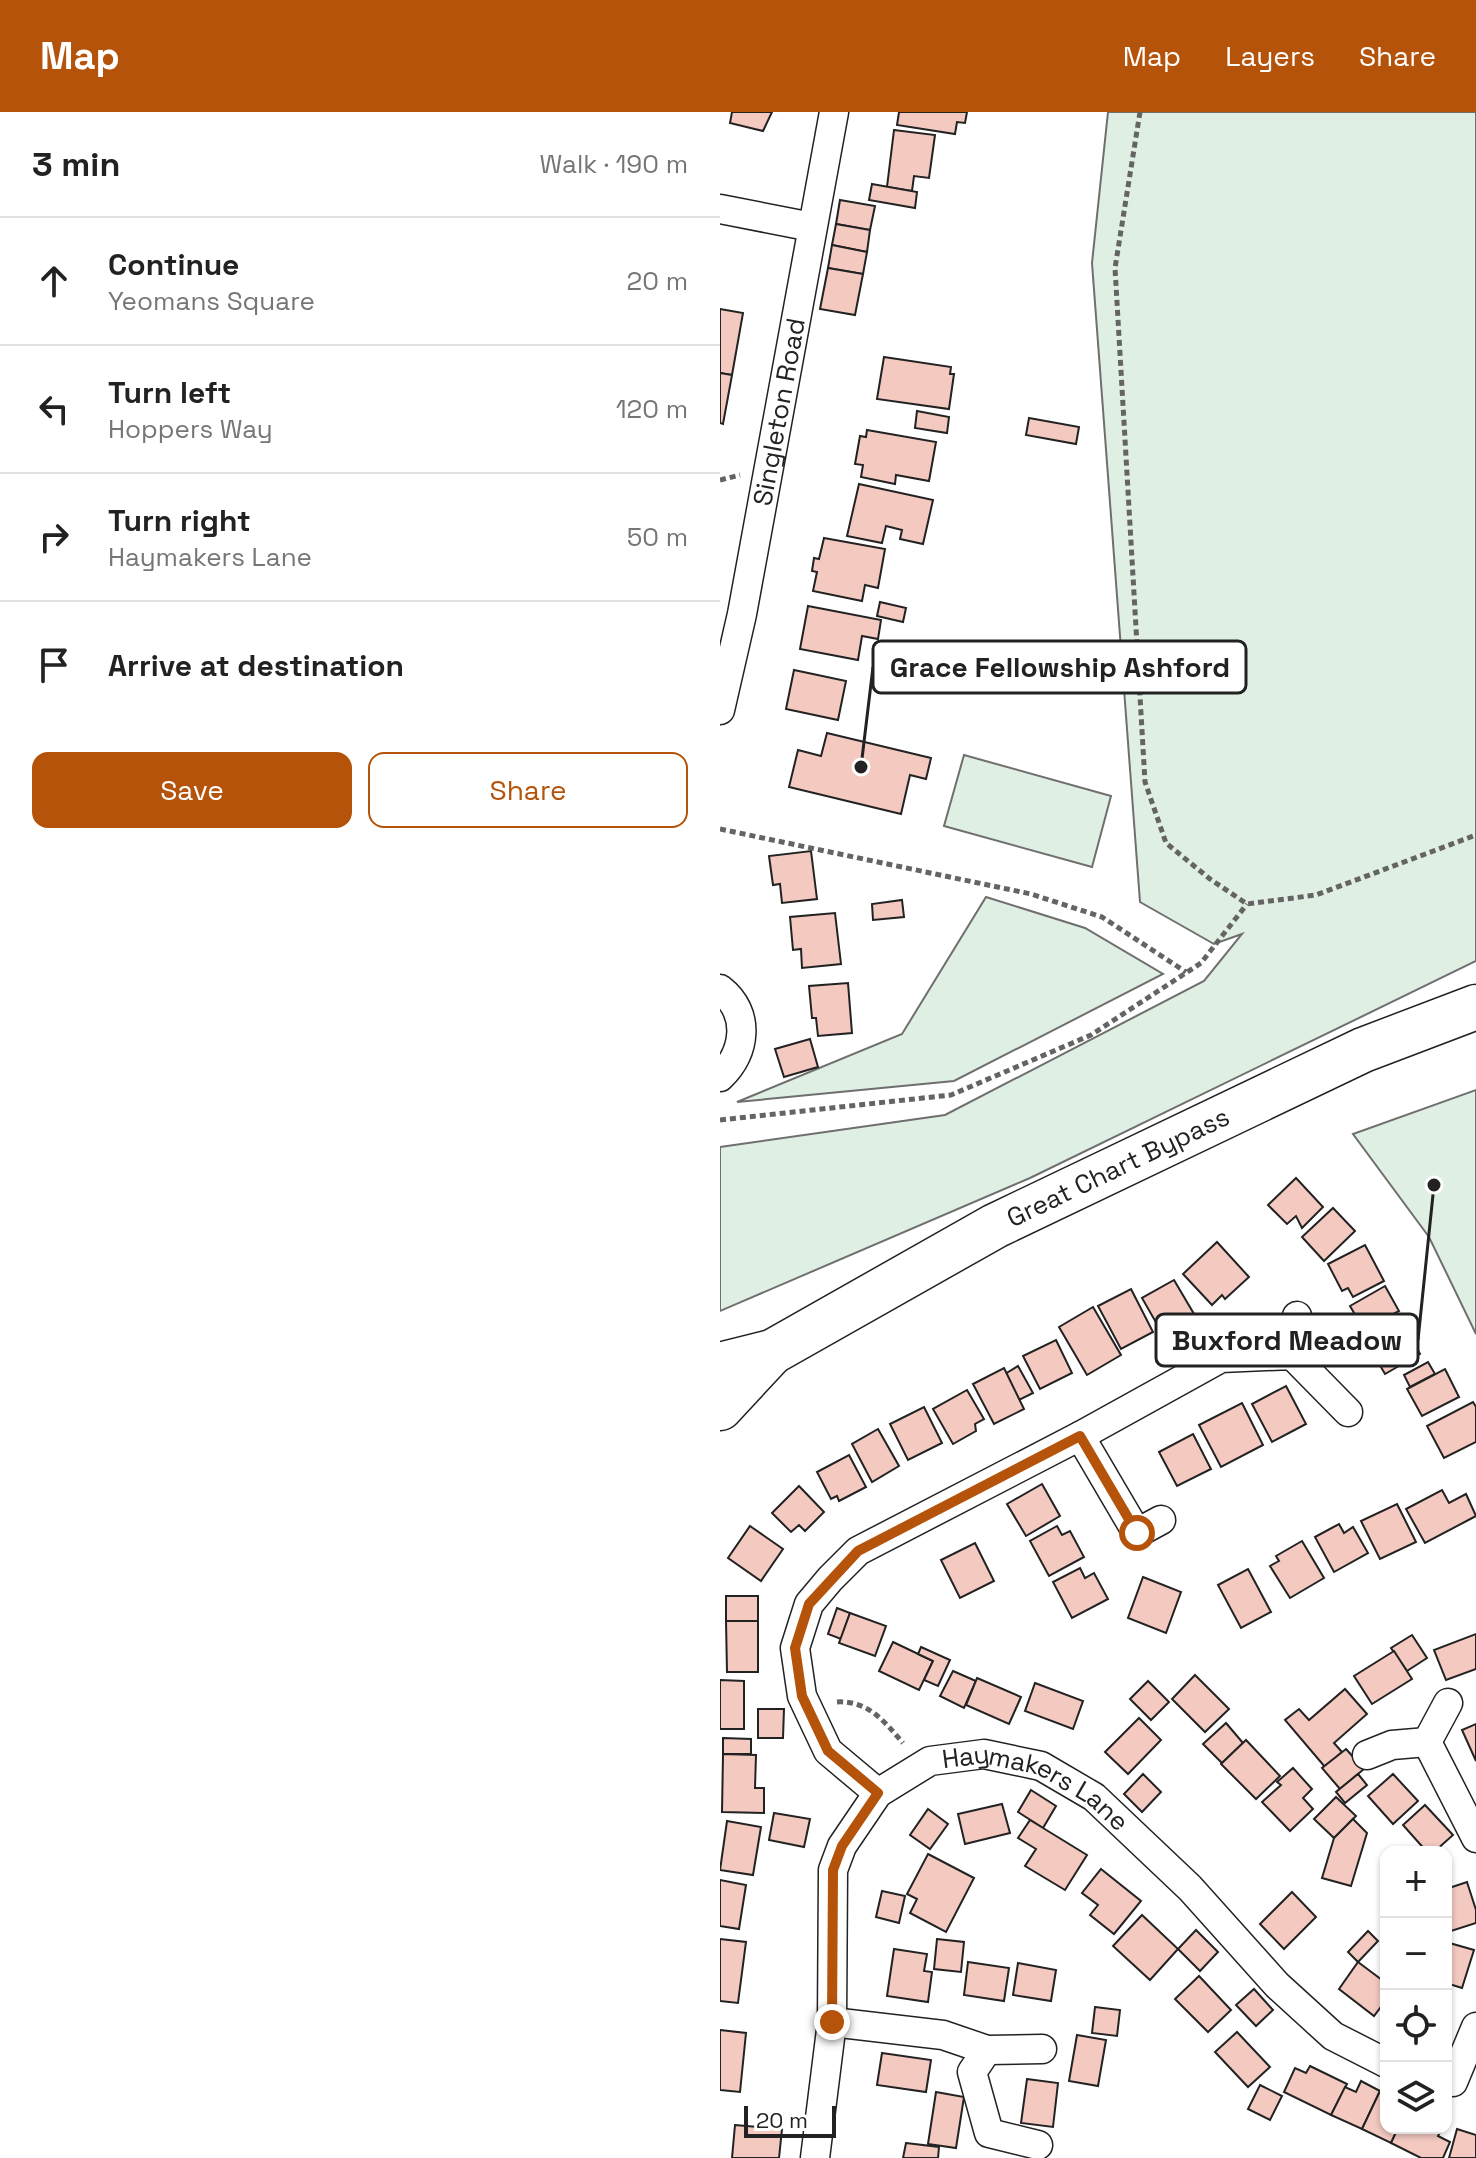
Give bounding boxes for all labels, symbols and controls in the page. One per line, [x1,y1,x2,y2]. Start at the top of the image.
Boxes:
text: Map [40,32,120,80]
text: Map [1123,38,1181,74]
text: Layers [1225,38,1315,74]
text: Share [1359,38,1436,74]
text: 3 min [32,143,120,186]
text: Walk · 190 m [539,147,688,181]
text: Continue [108,245,239,284]
icon: ahead [32,259,76,303]
text: 20 m [627,264,688,298]
text: Yeomans Square [108,284,315,318]
street label: Singleton Road [745,315,813,509]
text: Turn left [108,373,231,412]
icon: left [32,387,76,431]
text: 120 m [616,392,688,426]
text: Hoppers Way [108,412,273,446]
text: Turn right [108,501,251,540]
icon: right [32,515,76,559]
text: 50 m [627,520,688,554]
text: Haymakers Lane [108,540,312,574]
callout: Grace Fellowship Ashford [873,641,1246,693]
icon: arrive [32,643,76,687]
text: Arrive at destination [108,646,404,685]
text: Grace Fellowship Ashford [890,649,1230,685]
button: Save [32,752,352,828]
button: Share [368,752,688,828]
street label: Great Chart Bypass [1001,1099,1235,1235]
callout: Buxford Meadow [1156,1314,1418,1366]
text: Buxford Meadow [1172,1322,1402,1358]
route start [1119,1515,1155,1551]
street label: Haymakers Lane [940,1736,1136,1838]
map controls [1380,1846,1452,2134]
button: + [1380,1846,1452,1918]
button: − [1380,1918,1452,1990]
button: locate [1380,1990,1452,2062]
route end [814,2004,850,2040]
button: layers [1380,2062,1452,2134]
scale bar [744,2102,836,2138]
text: 20 m [756,2106,808,2134]

